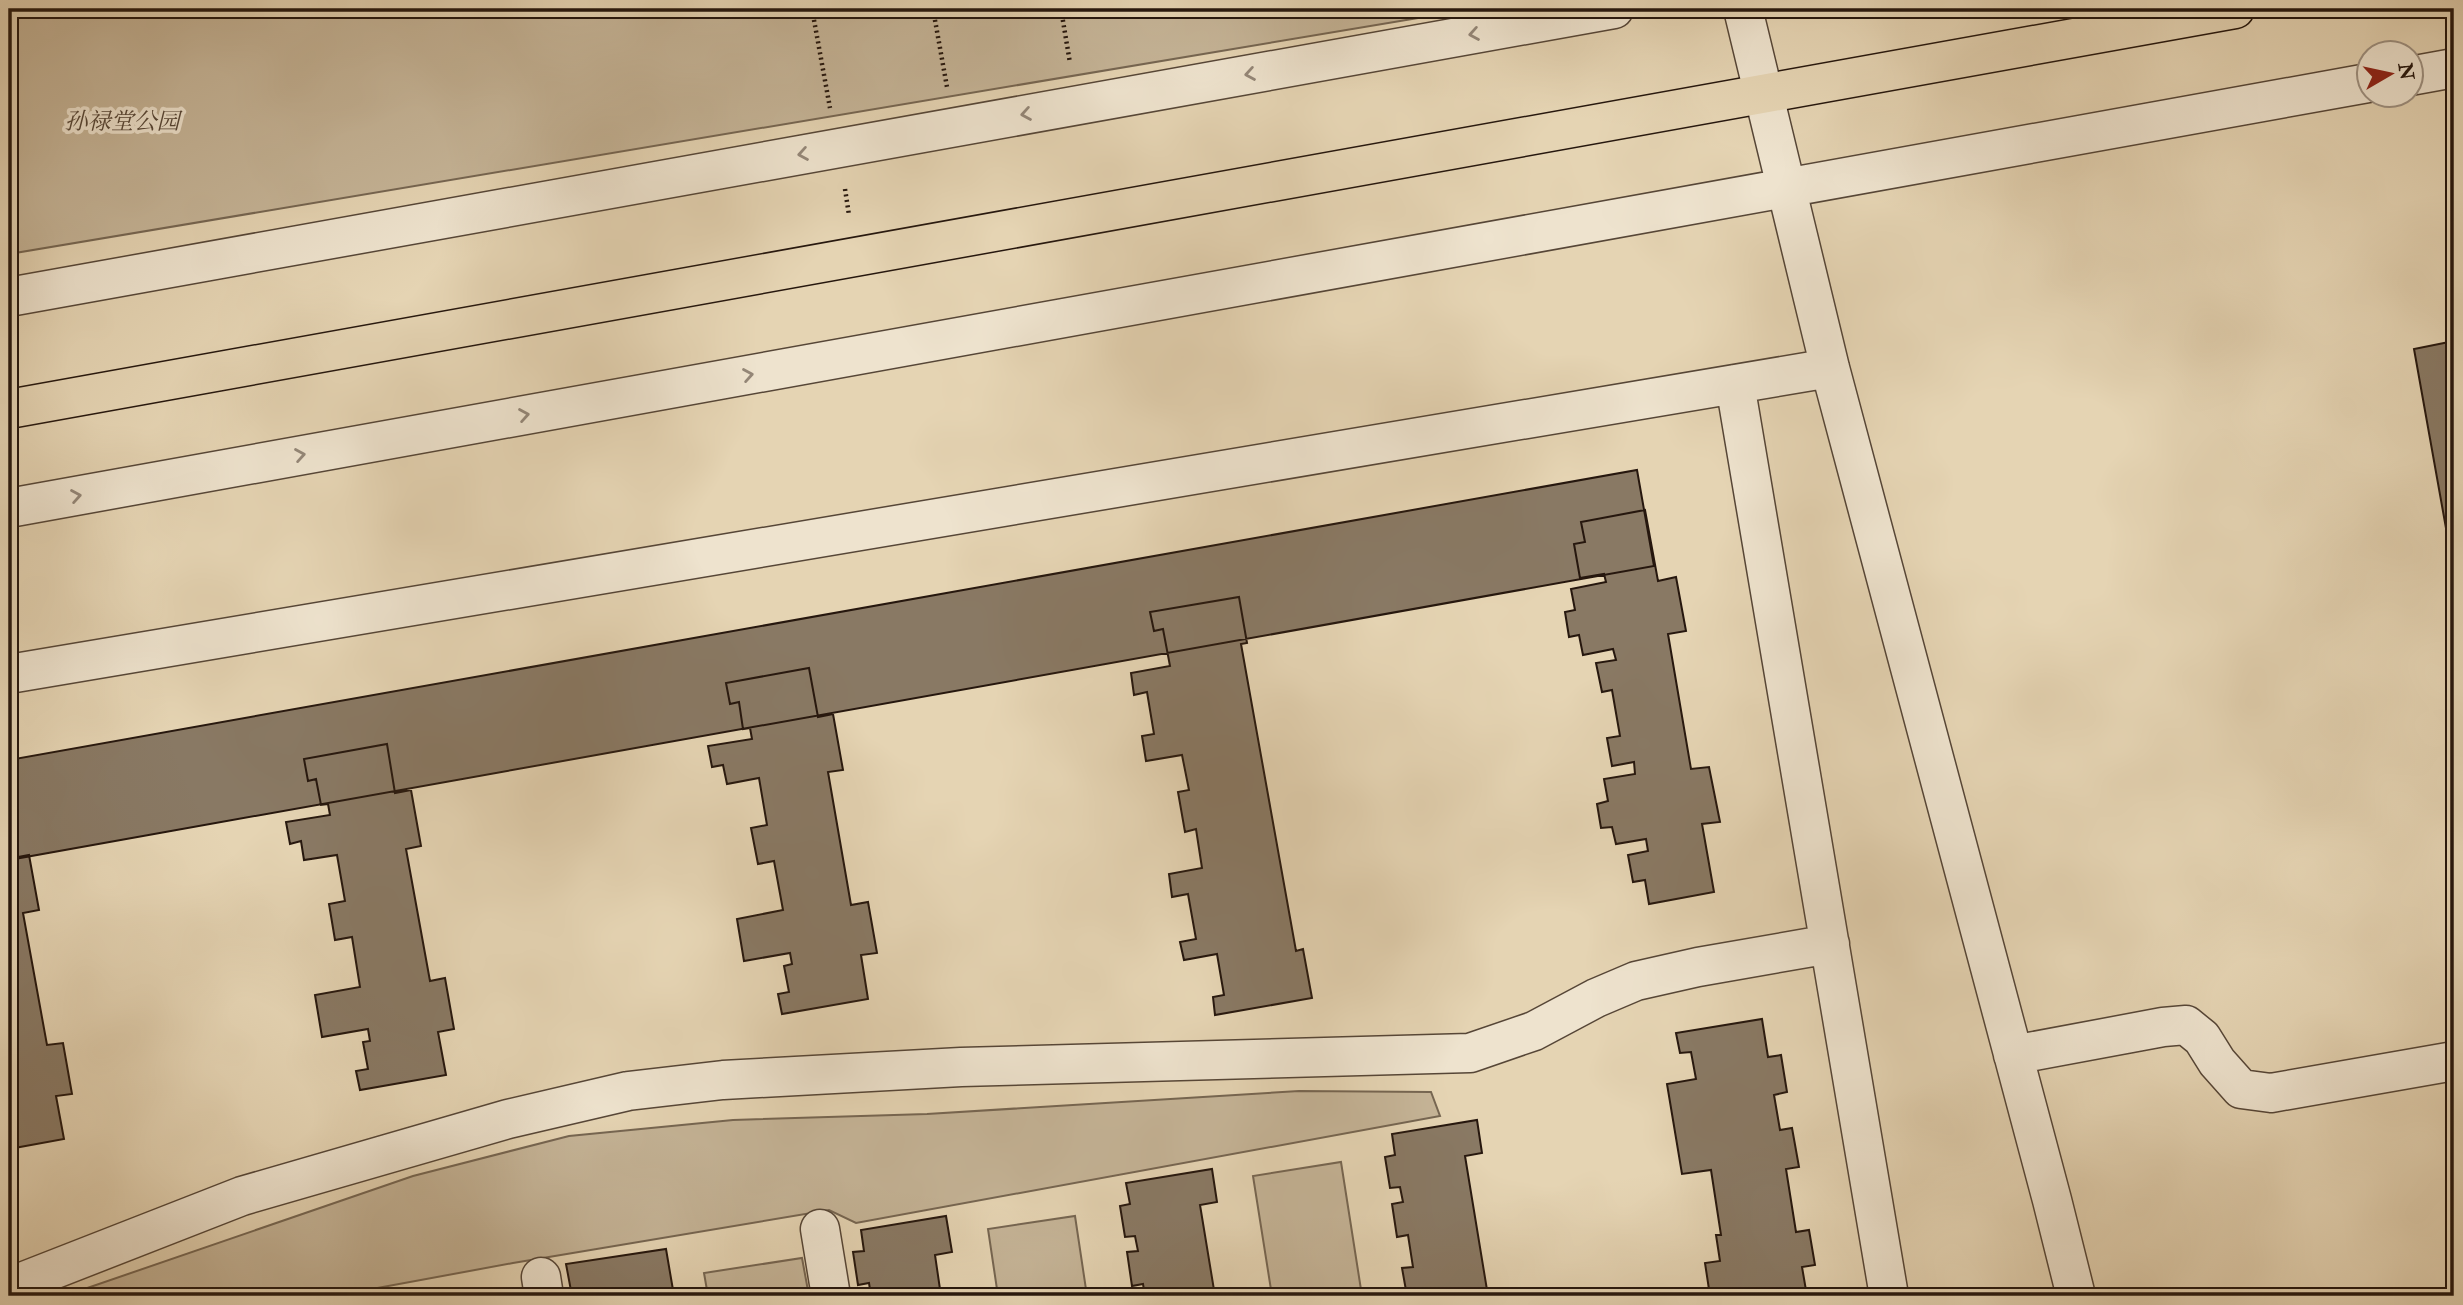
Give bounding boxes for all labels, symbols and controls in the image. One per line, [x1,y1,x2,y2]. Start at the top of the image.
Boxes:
one-way arrow [1468,26,1480,41]
north arrow [2354,38,2424,108]
text: N [2392,60,2419,83]
one-way arrow [1244,66,1256,81]
one-way arrow [1020,106,1032,121]
park label: 孙禄堂公园 [65,107,184,136]
one-way arrow [797,146,809,161]
one-way arrow [742,368,754,383]
one-way arrow [518,408,530,423]
one-way arrow [294,449,306,464]
one-way arrow [70,489,82,504]

